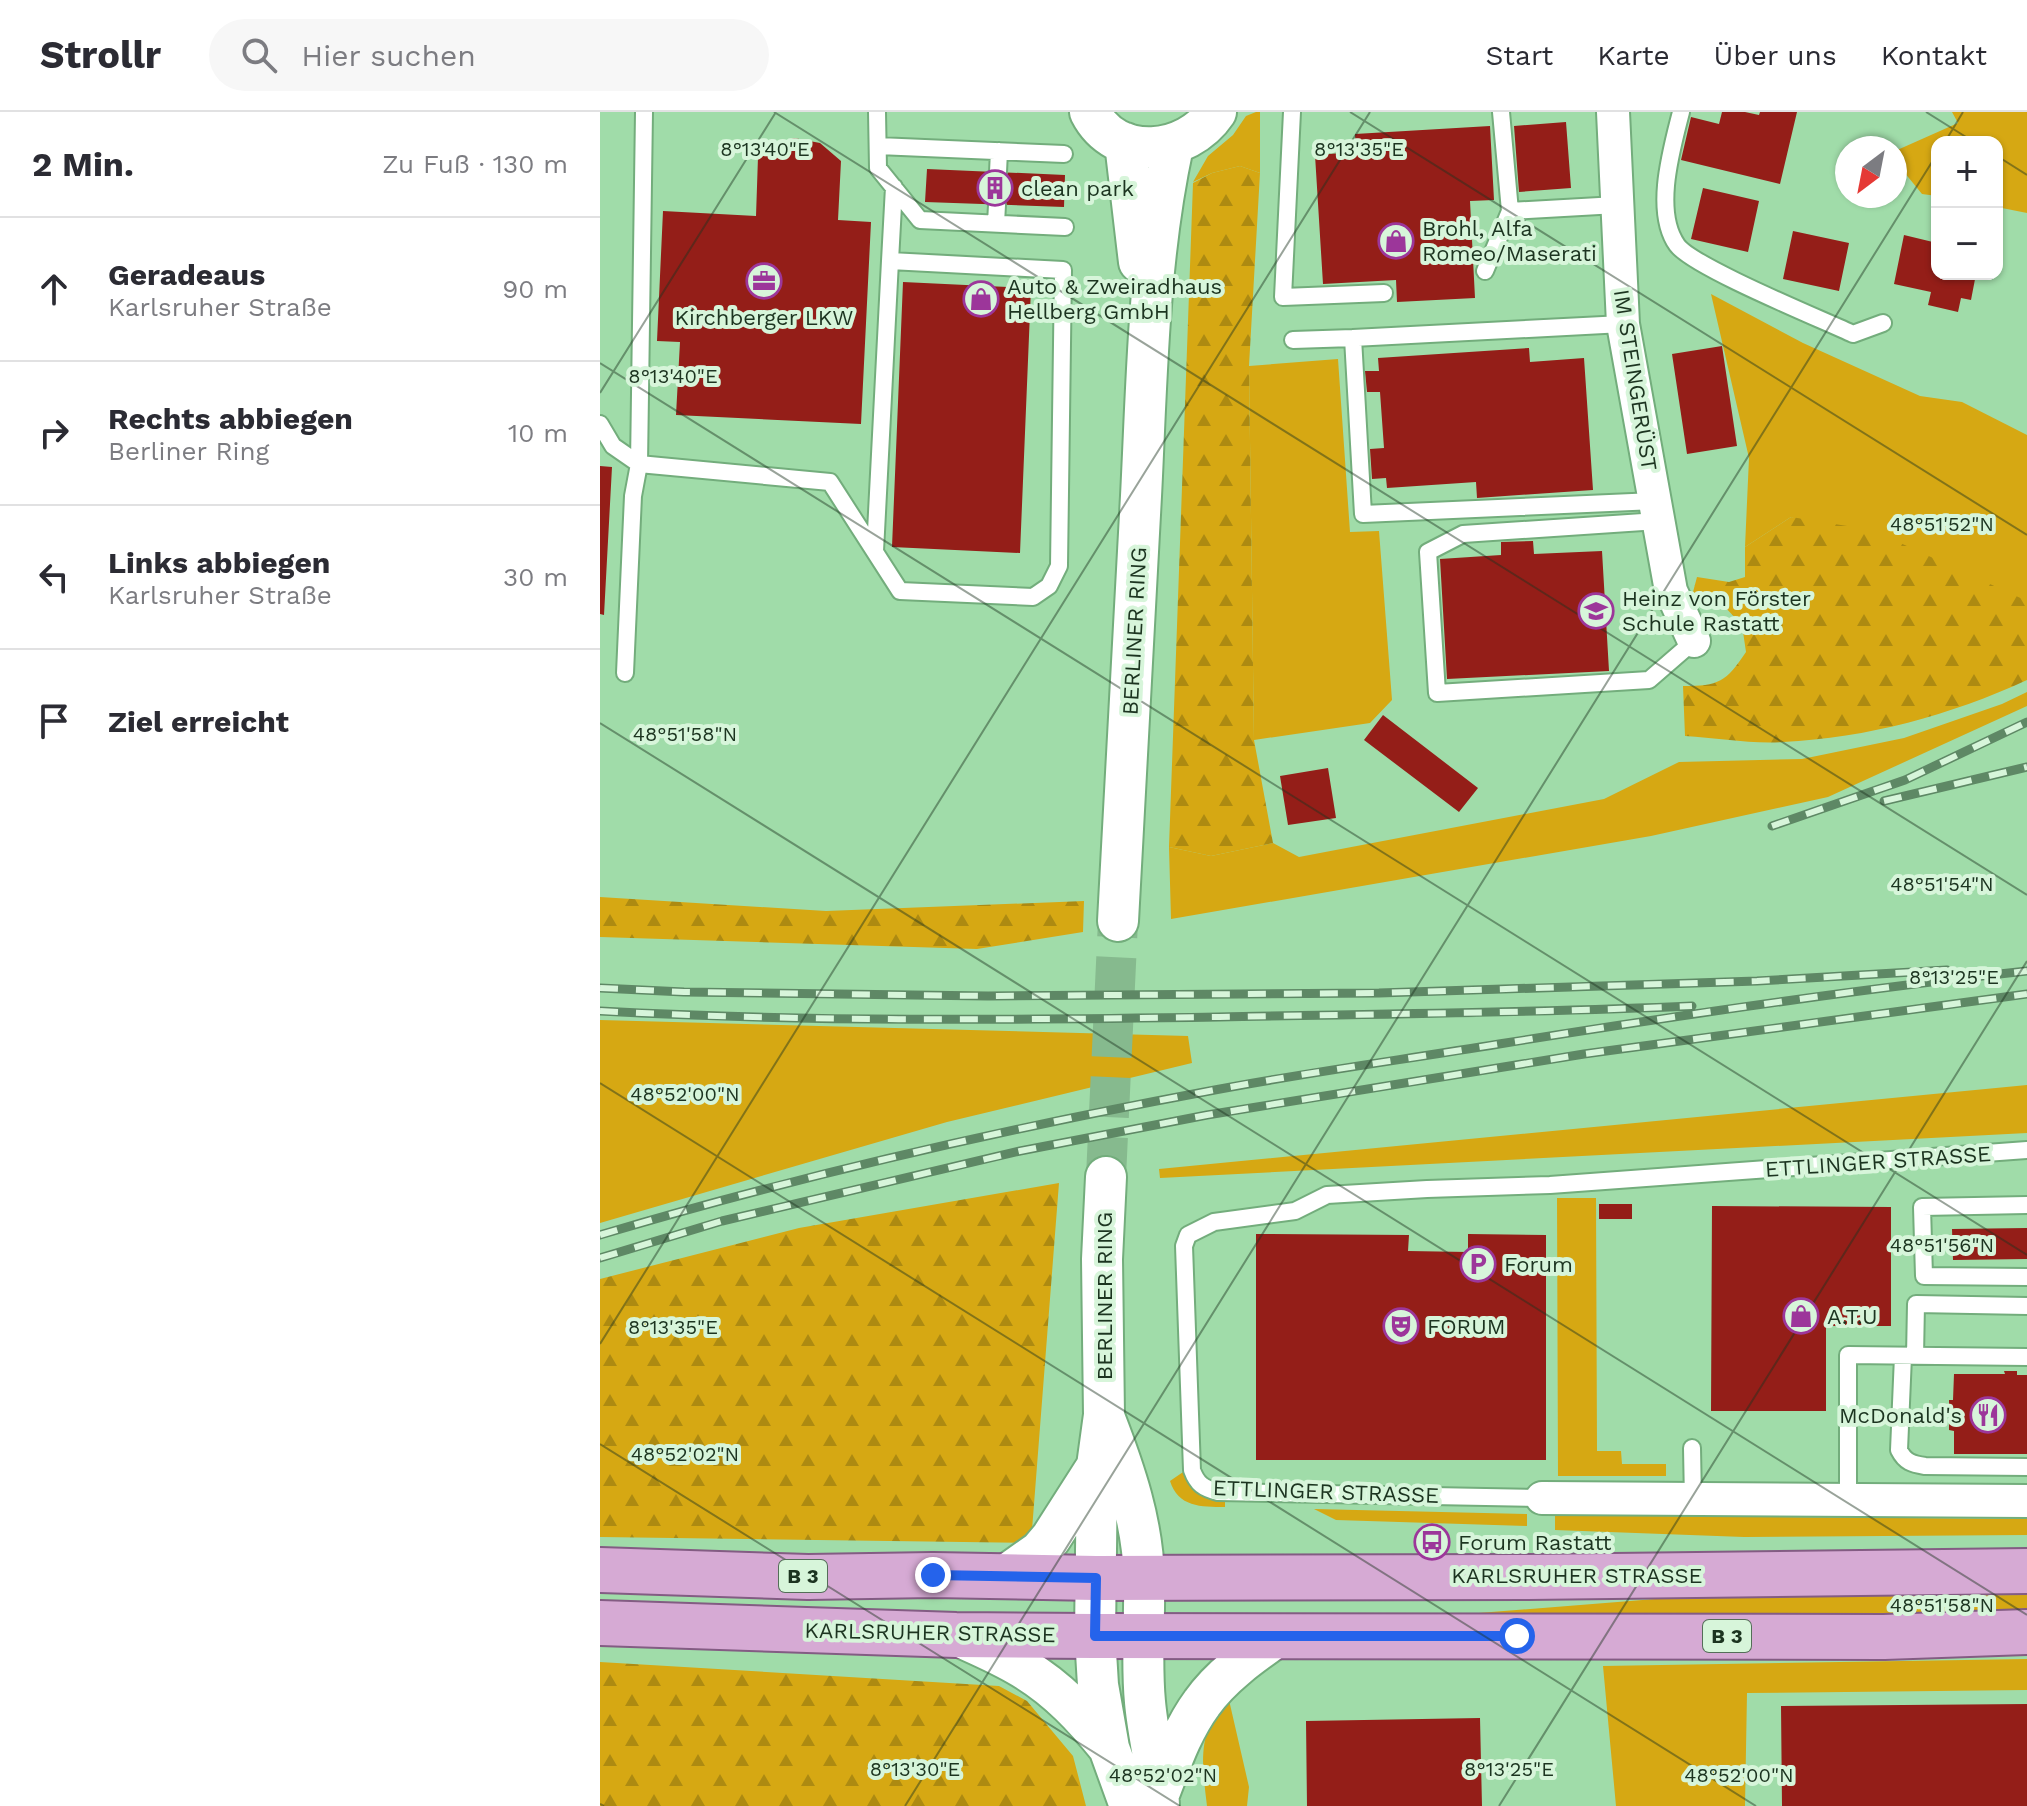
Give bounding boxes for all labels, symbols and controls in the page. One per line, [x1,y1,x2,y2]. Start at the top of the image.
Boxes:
search box [209,19,769,91]
text: Strollr [40,33,161,77]
icon: search [237,33,281,77]
text: Hier suchen [301,38,476,73]
text: Start [1485,39,1553,72]
text: Karte [1597,39,1670,72]
text: Über uns [1714,39,1837,72]
text: Kontakt [1881,39,1987,72]
north arrow [1835,136,1907,208]
map controls [1931,136,2003,280]
button: + [1931,136,2003,208]
text: 8°13'40"E [720,137,810,161]
text: 8°13'35"E [1314,137,1404,161]
text: 2 Min. [32,144,134,184]
text: Zu Fuß · 130 m [382,149,568,179]
building icon: clean park [976,169,1014,207]
place label: clean park [1021,176,1134,201]
button: − [1931,208,2003,280]
place label: Brohl, Alfa Romeo/Maserati [1422,216,1597,266]
shop icon: Brohl, Alfa Romeo/Maserati [1377,222,1415,260]
text: Geradeaus [108,257,265,292]
office icon: Kirchberger LKW [745,262,783,300]
icon: ahead [32,267,76,311]
text: 90 m [502,274,568,304]
place label: Auto & Zweiradhaus Hellberg GmbH [1007,274,1222,324]
shop icon: Auto & Zweiradhaus Hellberg GmbH [962,280,1000,318]
street label: IM STEINGERÜST [1609,288,1662,472]
text: Karlsruher Straße [108,292,332,322]
place label: Kirchberger LKW [675,305,853,330]
text: 8°13'40"E [628,364,718,388]
text: Rechts abbiegen [108,401,353,436]
icon: right [32,411,76,455]
text: 10 m [508,418,568,448]
text: Berliner Ring [108,436,269,466]
text: 48°51'52"N [1890,512,1994,536]
text: Links abbiegen [108,545,330,580]
street label: BERLINER RING [1118,546,1151,716]
icon: left [32,555,76,599]
text: 30 m [503,562,568,592]
text: Karlsruher Straße [108,580,332,610]
place label: Heinz von Förster Schule Rastatt [1622,586,1811,636]
school or university icon: Heinz von Förster Schule Rastatt [1577,592,1615,630]
icon: arrive [32,699,76,743]
text: Ziel erreicht [108,704,289,739]
text: 48°51'58"N [633,722,737,746]
text: 48°51'54"N [1890,872,1994,896]
text: 8°13'25"E [1909,965,1999,989]
text: 48°52'00"N [630,1082,740,1106]
street label: ETTLINGER STRASSE [1764,1141,1992,1182]
street label: BERLINER RING [1092,1212,1117,1380]
text: 48°51'56"N [1890,1233,1994,1257]
parking icon: Forum [1459,1245,1497,1283]
place label: Forum [1504,1252,1573,1277]
shop icon: A.T.U [1782,1297,1820,1335]
place label: A.T.U [1827,1304,1878,1329]
theatre icon: FORUM [1382,1307,1420,1345]
place label: FORUM [1427,1314,1506,1339]
text: 8°13'35"E [628,1315,718,1339]
restaurant icon: McDonald's [1969,1396,2007,1434]
place label: McDonald's [1839,1403,1962,1428]
text: 48°52'02"N [631,1442,739,1466]
street label: ETTLINGER STRASSE [1212,1475,1440,1508]
bus stop icon: Forum Rastatt [1413,1523,1451,1561]
place label: Forum Rastatt [1458,1530,1611,1555]
route end [915,1557,951,1593]
road number: B 3 [779,1560,827,1592]
street label: KARLSRUHER STRASSE [1451,1563,1703,1588]
text: 48°51'58"N [1890,1593,1994,1617]
street label: KARLSRUHER STRASSE [804,1618,1056,1647]
route start [1499,1618,1535,1654]
road number: B 3 [1703,1620,1751,1652]
text: 8°13'30"E [870,1757,960,1781]
text: 8°13'25"E [1464,1757,1554,1781]
text: 48°52'02"N [1109,1763,1217,1787]
text: 48°52'00"N [1684,1763,1794,1787]

